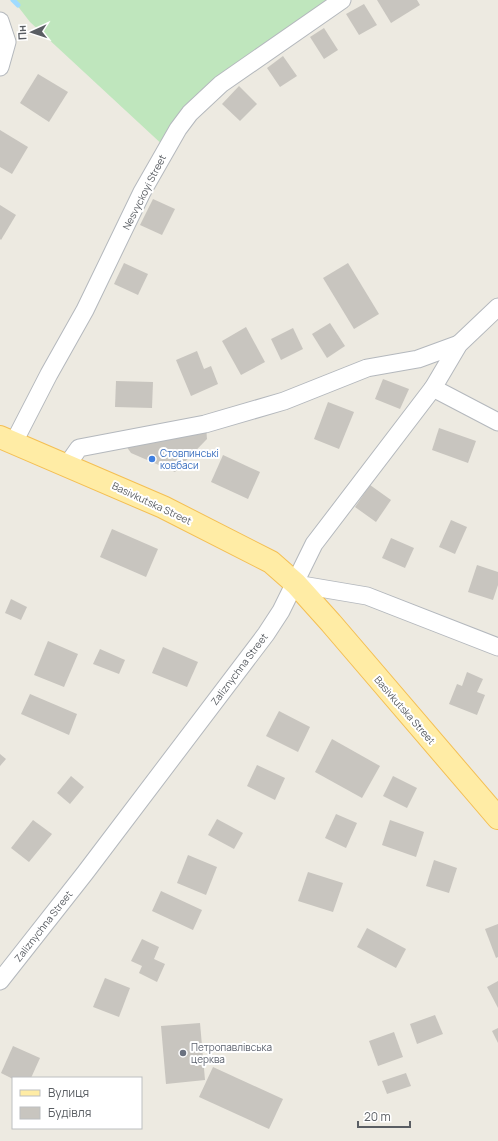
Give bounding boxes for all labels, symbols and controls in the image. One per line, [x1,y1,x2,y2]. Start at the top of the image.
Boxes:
north arrow [12,12,52,52]
text: Пн [14,25,29,40]
street label: Nesvyckoyi Street [119,152,169,232]
place label: Стовпинські ковбаси [160,446,219,472]
marker: Стовпинські ковбаси [147,454,157,464]
street label: Basivkutska Street [110,478,194,528]
street label: Zaliznychna Street [207,630,271,708]
street label: Basivkutska Street [371,673,439,747]
street label: Zaliznychna Street [11,887,75,965]
place label: Петропавлівська церква [191,1040,272,1066]
marker: Петропавлівська церква [178,1048,188,1058]
legend [12,1077,142,1129]
text: Вулиця [48,1084,89,1101]
scale bar [358,1103,410,1129]
text: Будівля [48,1104,91,1121]
text: 20 m [364,1108,391,1125]

